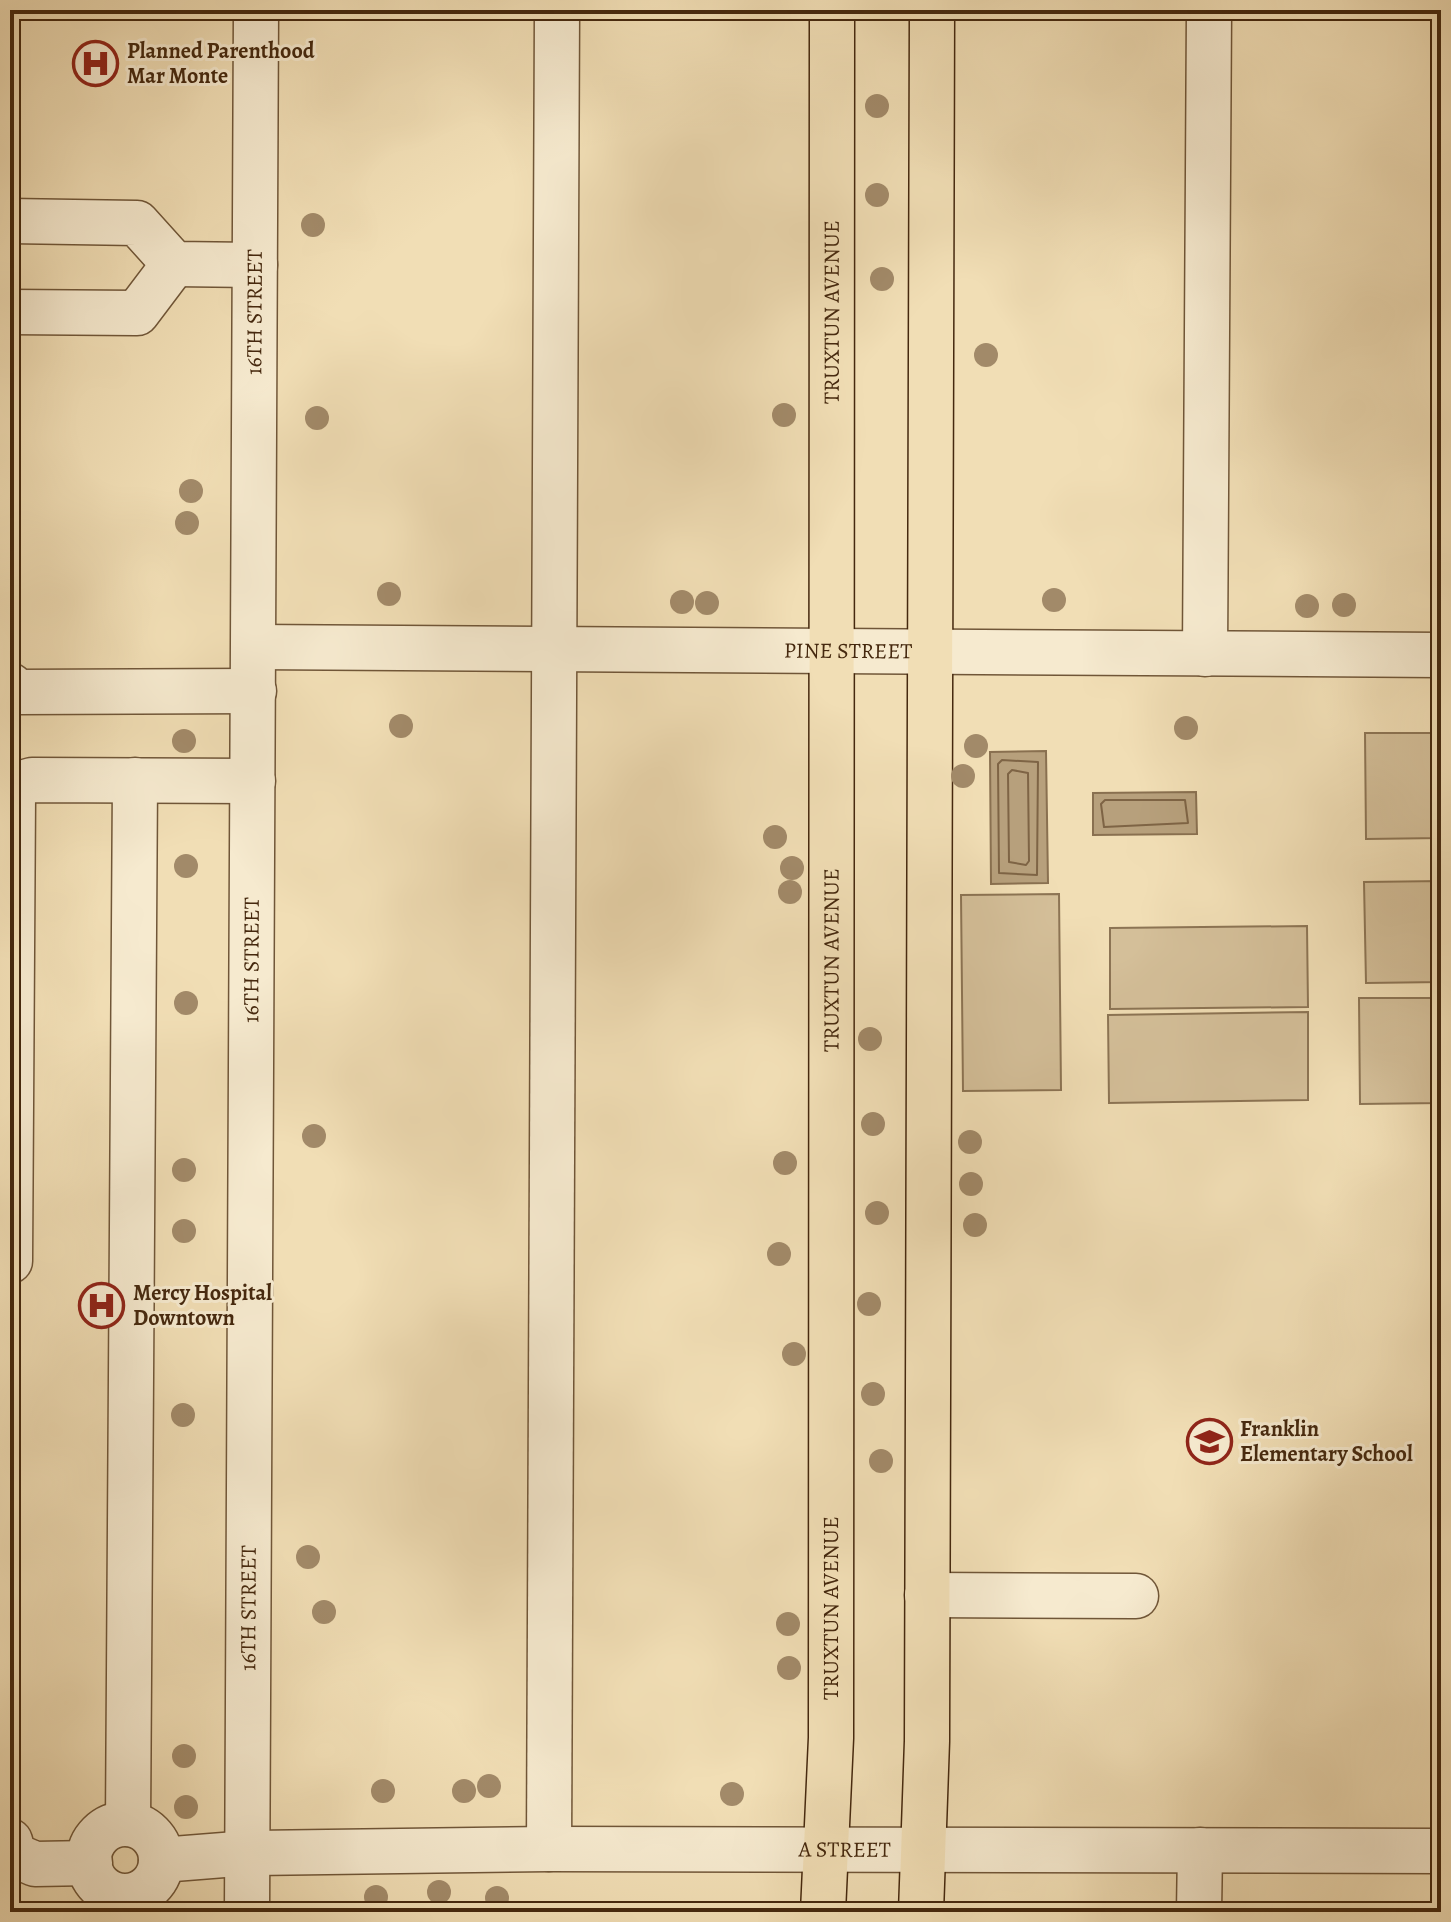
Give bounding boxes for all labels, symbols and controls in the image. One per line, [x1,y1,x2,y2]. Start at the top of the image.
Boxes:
place label: Planned Parenthood Mar Monte [127,36,315,91]
hospital icon: Planned Parenthood Mar Monte [72,40,120,88]
street label: TRUXTUN AVENUE [817,220,847,404]
street label: 16TH STREET [239,249,270,375]
street label: PINE STREET [784,636,912,666]
street label: TRUXTUN AVENUE [816,868,847,1052]
street label: 16TH STREET [236,897,267,1023]
place label: Mercy Hospital Downtown [133,1278,272,1333]
hospital icon: Mercy Hospital Downtown [78,1282,126,1330]
place label: Franklin Elementary School [1240,1414,1413,1469]
school or university icon: Franklin Elementary School [1185,1418,1233,1466]
street label: TRUXTUN AVENUE [816,1516,846,1700]
street label: 16TH STREET [233,1545,264,1671]
street label: A STREET [797,1835,891,1865]

